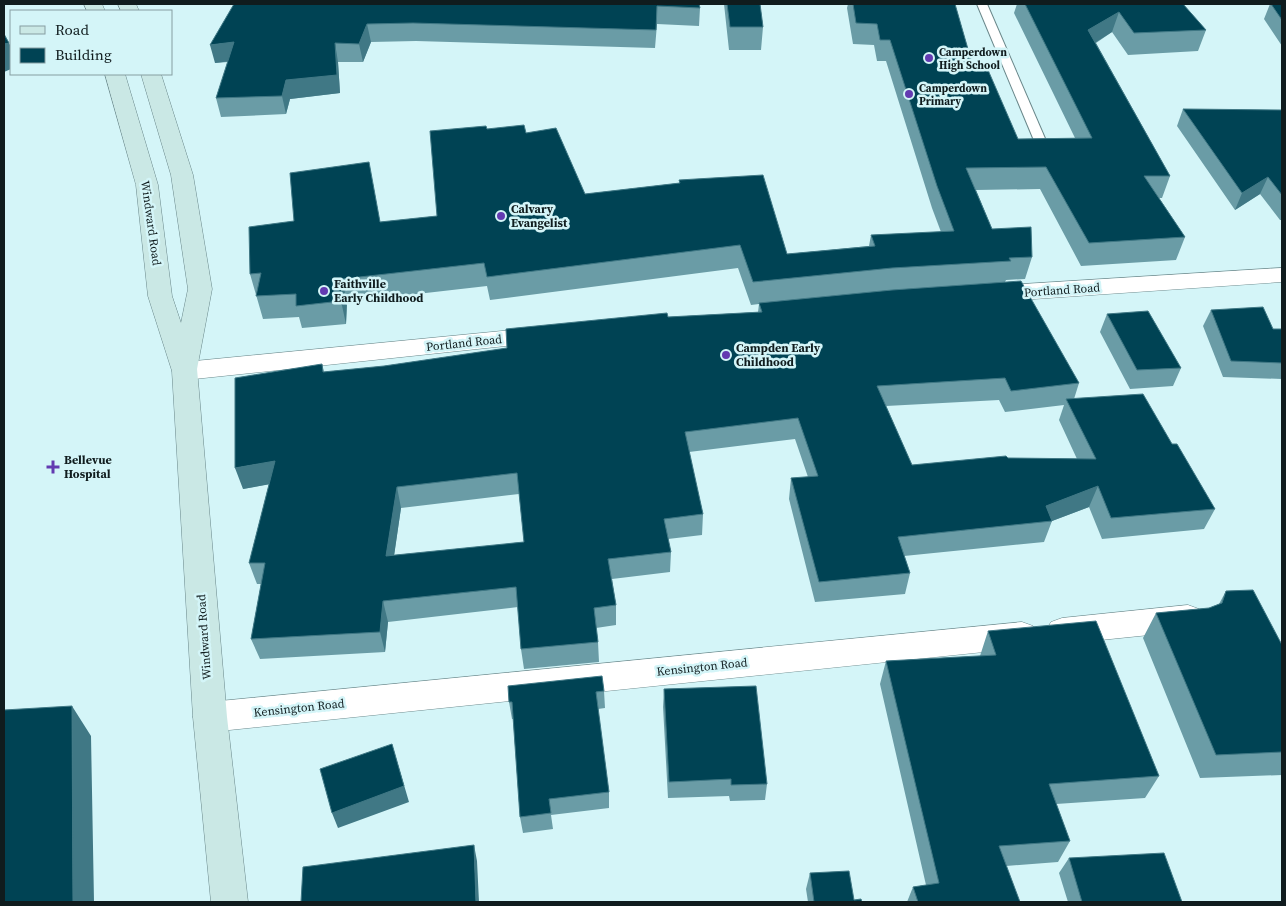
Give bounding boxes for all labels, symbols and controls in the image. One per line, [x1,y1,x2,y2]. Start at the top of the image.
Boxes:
legend [10,10,172,75]
text: Road [55,19,89,40]
text: Building [55,44,112,65]
place label: Camperdown High School [939,45,1007,73]
marker: Camperdown High School [923,52,935,64]
place label: Camperdown Primary [919,81,987,109]
marker: Camperdown Primary [903,88,915,100]
street label: Windward Road [137,179,165,267]
place label: Calvary Evangelist [511,201,568,231]
marker: Calvary Evangelist [495,210,507,222]
place label: Faithville Early Childhood [334,276,423,306]
street label: Portland Road [1023,279,1101,301]
marker: Faithville Early Childhood [318,285,330,297]
street label: Portland Road [425,331,503,355]
place label: Campden Early Childhood [736,340,821,370]
marker: Campden Early Childhood [720,349,732,361]
place label: Bellevue Hospital [64,452,112,482]
marker: Bellevue Hospital [46,460,60,474]
street label: Windward Road [193,594,215,680]
street label: Kensington Road [656,654,748,680]
street label: Kensington Road [253,695,345,721]

